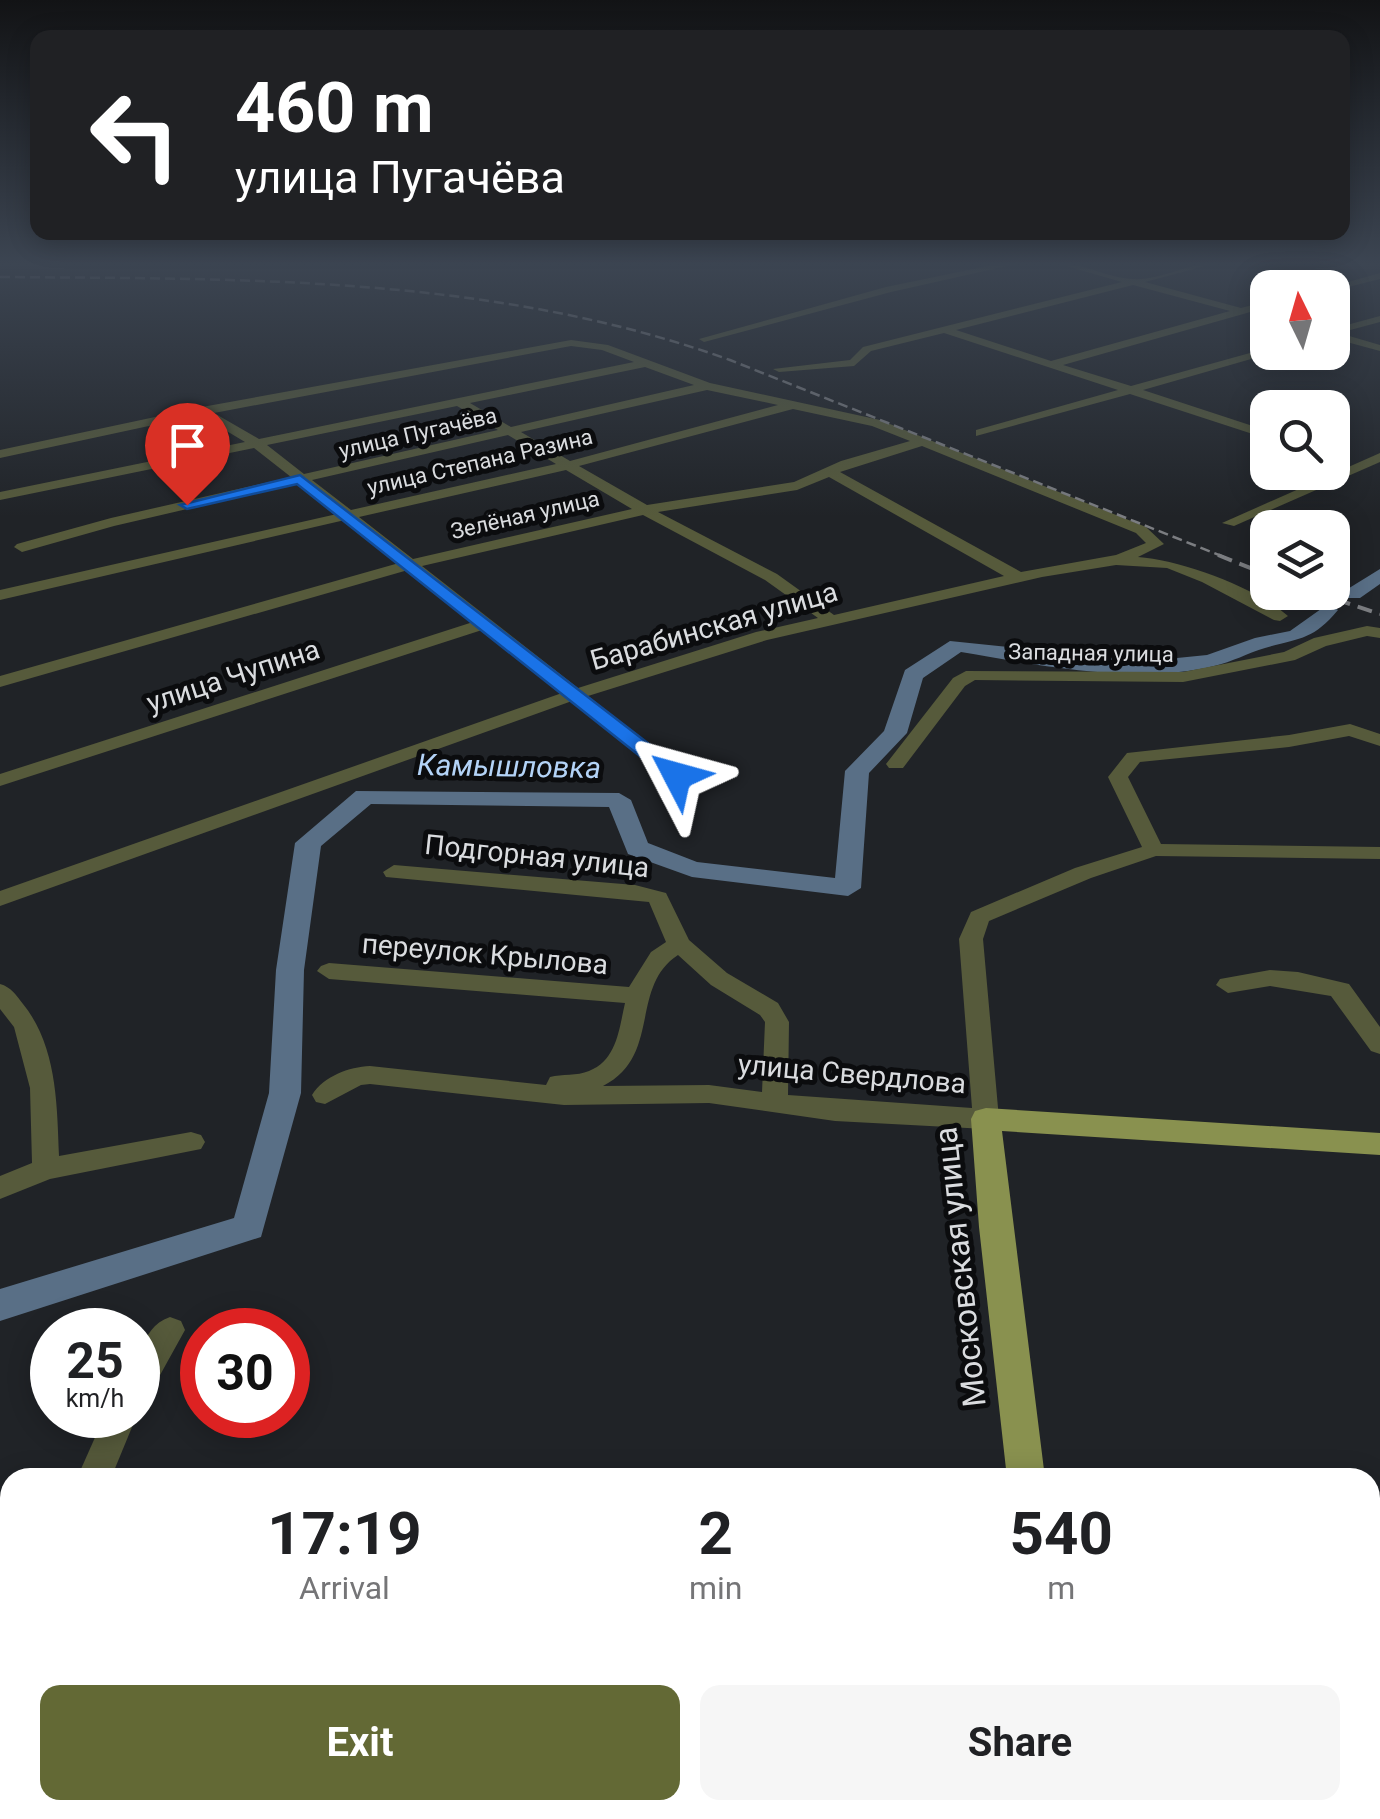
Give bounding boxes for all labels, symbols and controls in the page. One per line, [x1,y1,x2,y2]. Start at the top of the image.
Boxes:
text: 460 m [235,67,434,149]
icon: left [70,70,200,200]
text: улица Пугачёва [235,151,565,204]
north arrow [1250,270,1350,370]
map controls [1250,270,1350,610]
button: search [1250,390,1350,490]
pin [145,403,230,506]
street label: улица Пугачёва [337,403,499,463]
icon: arrive [160,418,215,473]
street label: улица Степана Разина [365,424,595,500]
street label: Зелёная улица [448,486,602,544]
button: layers [1250,510,1350,610]
street label: Барабинская улица [587,575,841,677]
street label: улица Чупина [142,633,324,719]
street label: Западная улица [1008,639,1174,667]
position arrow [625,724,729,828]
water label: Камышловка [417,747,601,785]
street label: Подгорная улица [423,828,651,884]
street label: переулок Крылова [361,927,609,981]
street label: улица Свердлова [737,1048,967,1100]
street label: Московская улица [926,1125,994,1409]
speed limit sign: 30 [180,1308,310,1438]
text: 25 [66,1332,124,1390]
text: km/h [66,1384,124,1413]
text: 17:19 [267,1498,422,1569]
text: 2 [698,1498,733,1569]
text: 540 [1010,1498,1113,1569]
text: Arrival [299,1569,390,1607]
text: min [689,1569,742,1607]
text: m [1047,1569,1075,1607]
button: Exit [40,1685,680,1800]
button: Share [700,1685,1340,1800]

